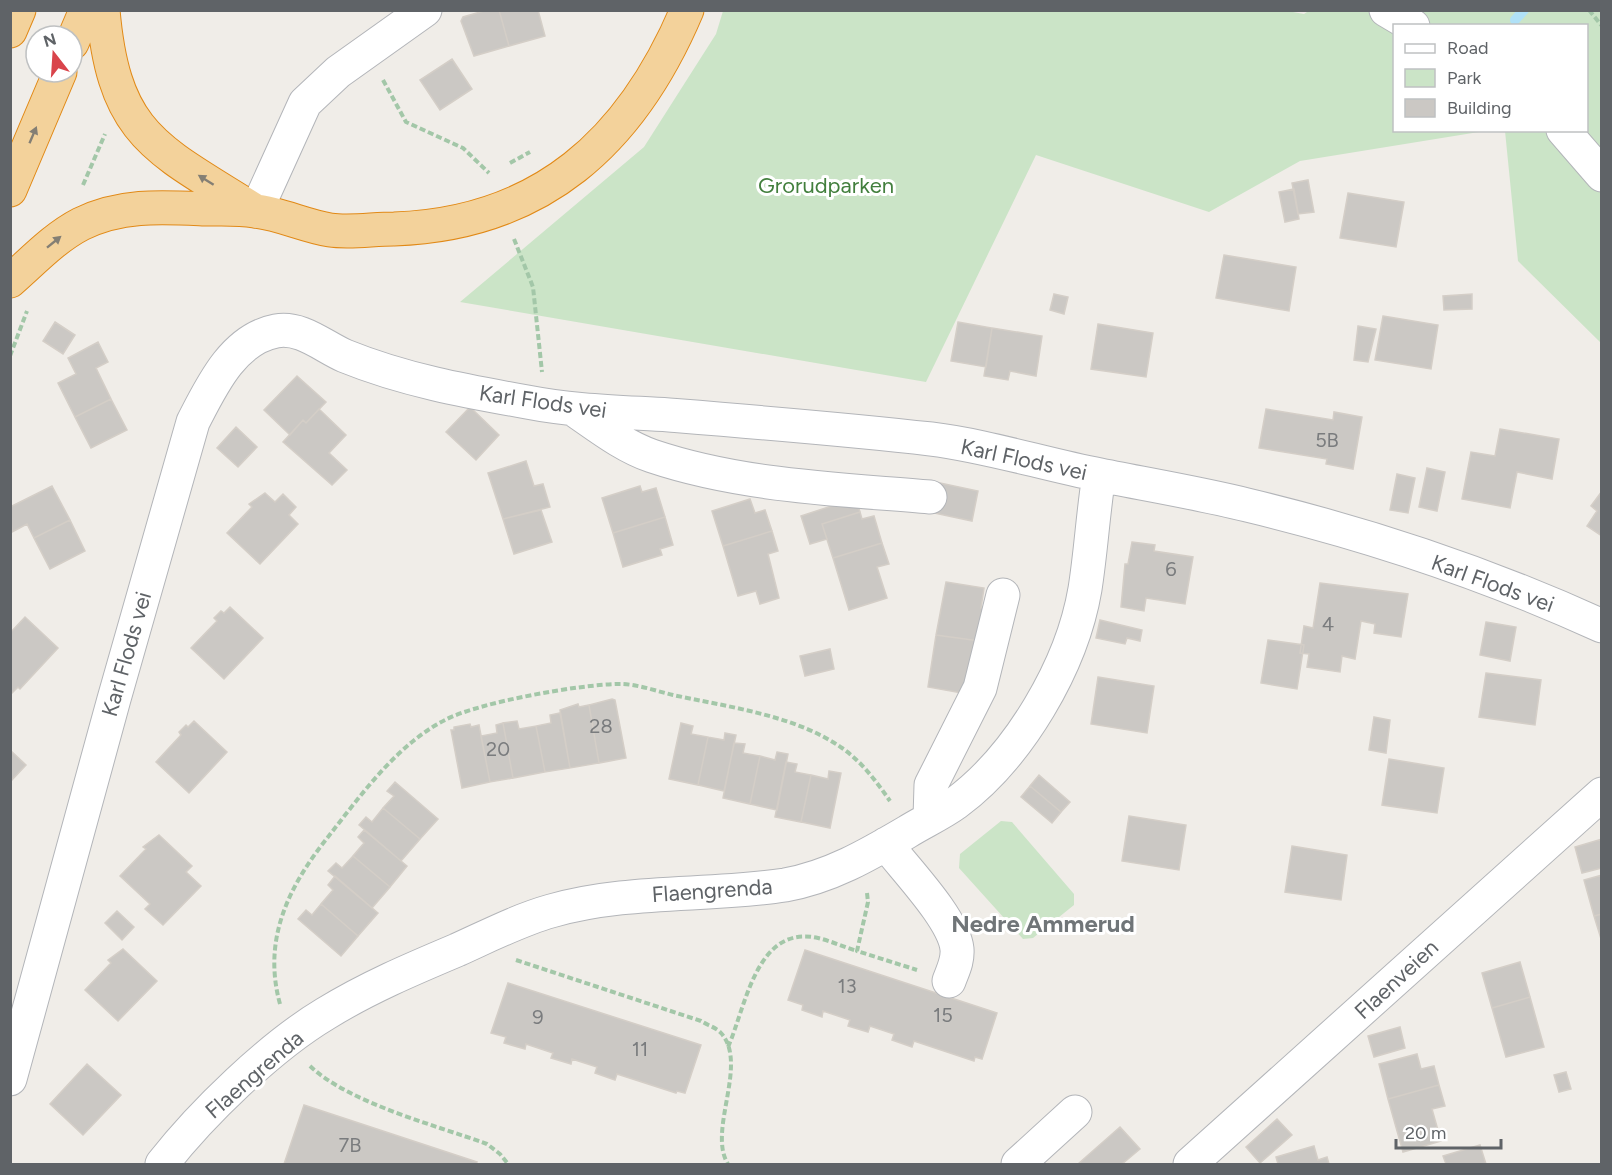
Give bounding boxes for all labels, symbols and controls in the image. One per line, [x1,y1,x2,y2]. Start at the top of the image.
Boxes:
north arrow [24,24,84,84]
legend [1393,24,1588,132]
text: N [41,29,58,51]
text: Road [1447,37,1488,59]
text: Park [1447,67,1482,89]
text: Building [1447,97,1512,119]
one-way arrow [28,126,38,144]
park label: Grorudparken [758,172,894,199]
one-way arrow [198,174,214,185]
one-way arrow [46,236,62,249]
street label: Karl Flods vei [477,379,608,424]
house number: 5B [1315,428,1339,452]
street label: Karl Flods vei [958,433,1090,486]
street label: Karl Flods vei [1428,549,1558,618]
house number: 6 [1165,557,1177,581]
street label: Karl Flods vei [96,589,157,720]
house number: 4 [1322,612,1334,636]
house number: 28 [589,714,613,738]
house number: 20 [486,737,510,761]
street label: Flaengrenda [651,873,773,908]
district label: Nedre Ammerud [951,909,1135,938]
street label: Flaenveien [1349,934,1444,1025]
house number: 13 [837,974,857,998]
house number: 15 [933,1003,953,1027]
house number: 9 [532,1005,544,1029]
street label: Flaengrenda [200,1024,309,1124]
house number: 11 [632,1037,648,1061]
scale bar [1396,1112,1501,1150]
text: 20 m [1405,1122,1446,1144]
house number: 7B [339,1133,361,1157]

